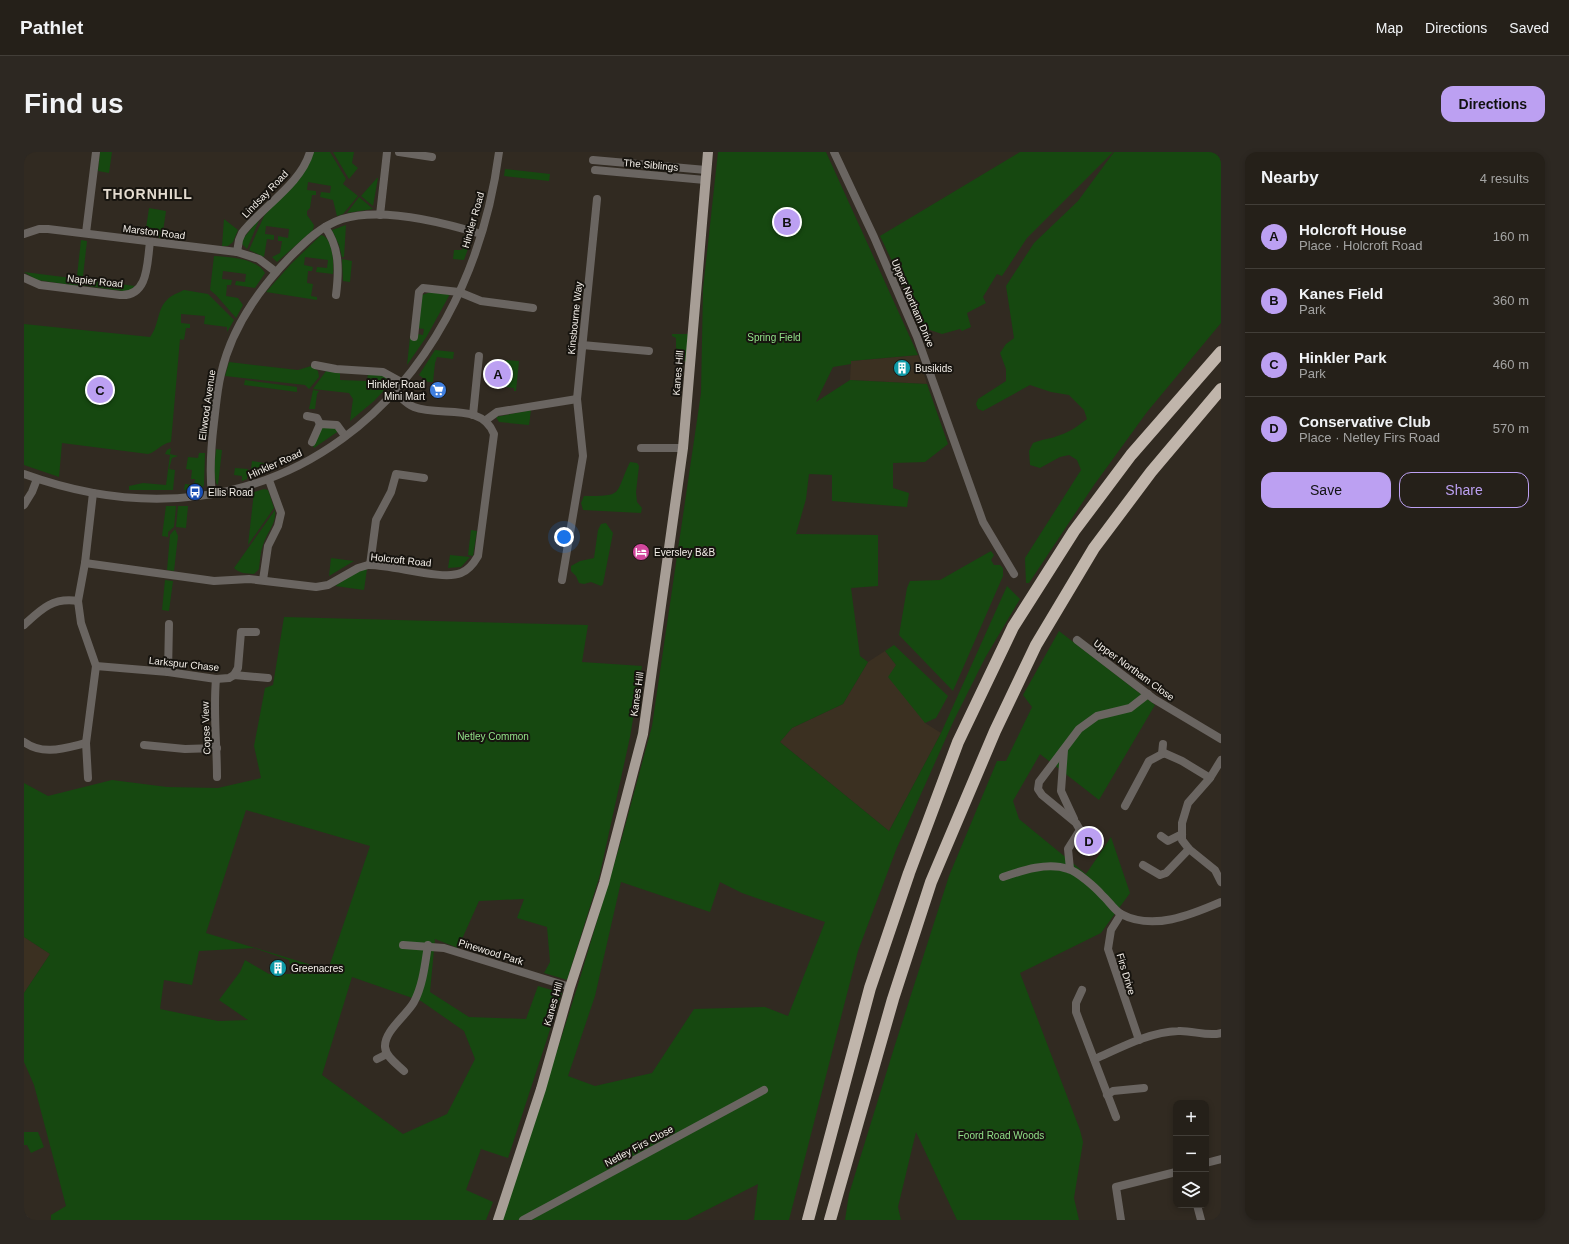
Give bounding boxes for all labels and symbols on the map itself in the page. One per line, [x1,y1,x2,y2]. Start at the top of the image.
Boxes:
street label: The Siblings [623,157,679,173]
street label: Lindsay Road [240,168,290,220]
district label: THORNHILL [103,186,193,202]
street label: Hinkler Road [460,191,486,249]
pin: B [774,207,800,237]
street label: Marston Road [122,223,186,241]
street label: Upper Northam Drive [889,257,937,349]
street label: Napier Road [67,273,123,289]
street label: Kinsbourne Way [566,281,584,355]
park label: Spring Field [747,332,801,343]
street label: Kanes Hill [671,350,685,396]
building icon: Busikids [892,358,912,378]
pin: A [485,359,511,389]
place label: Busikids [915,363,952,374]
street label: Ellwood Avenue [197,369,217,441]
pin: C [87,375,113,405]
place label: Hinkler Road Mini Mart [367,379,425,402]
supermarket icon: Hinkler Road Mini Mart [428,380,448,400]
street label: Hinkler Road [246,447,304,481]
bus stop icon: Ellis Road [185,482,205,502]
place label: Ellis Road [208,487,253,498]
your location [554,527,574,547]
hotel icon: Eversley B&B [631,542,651,562]
place label: Eversley B&B [654,547,715,558]
street label: Holcroft Road [370,551,432,569]
street label: Upper Northam Close [1092,637,1177,703]
street label: Larkspur Chase [148,655,220,673]
street label: Kanes Hill [628,671,646,717]
street label: Copse View [200,700,212,755]
park label: Netley Common [457,731,529,742]
pin: D [1076,826,1102,856]
street label: Pinewood Park [457,937,526,967]
street label: Firs Drive [1114,952,1138,996]
building icon: Greenacres [268,958,288,978]
place label: Greenacres [291,963,343,974]
street label: Kanes Hill [542,981,564,1027]
street label: Netley Firs Close [603,1123,676,1169]
park label: Foord Road Woods [958,1130,1044,1141]

